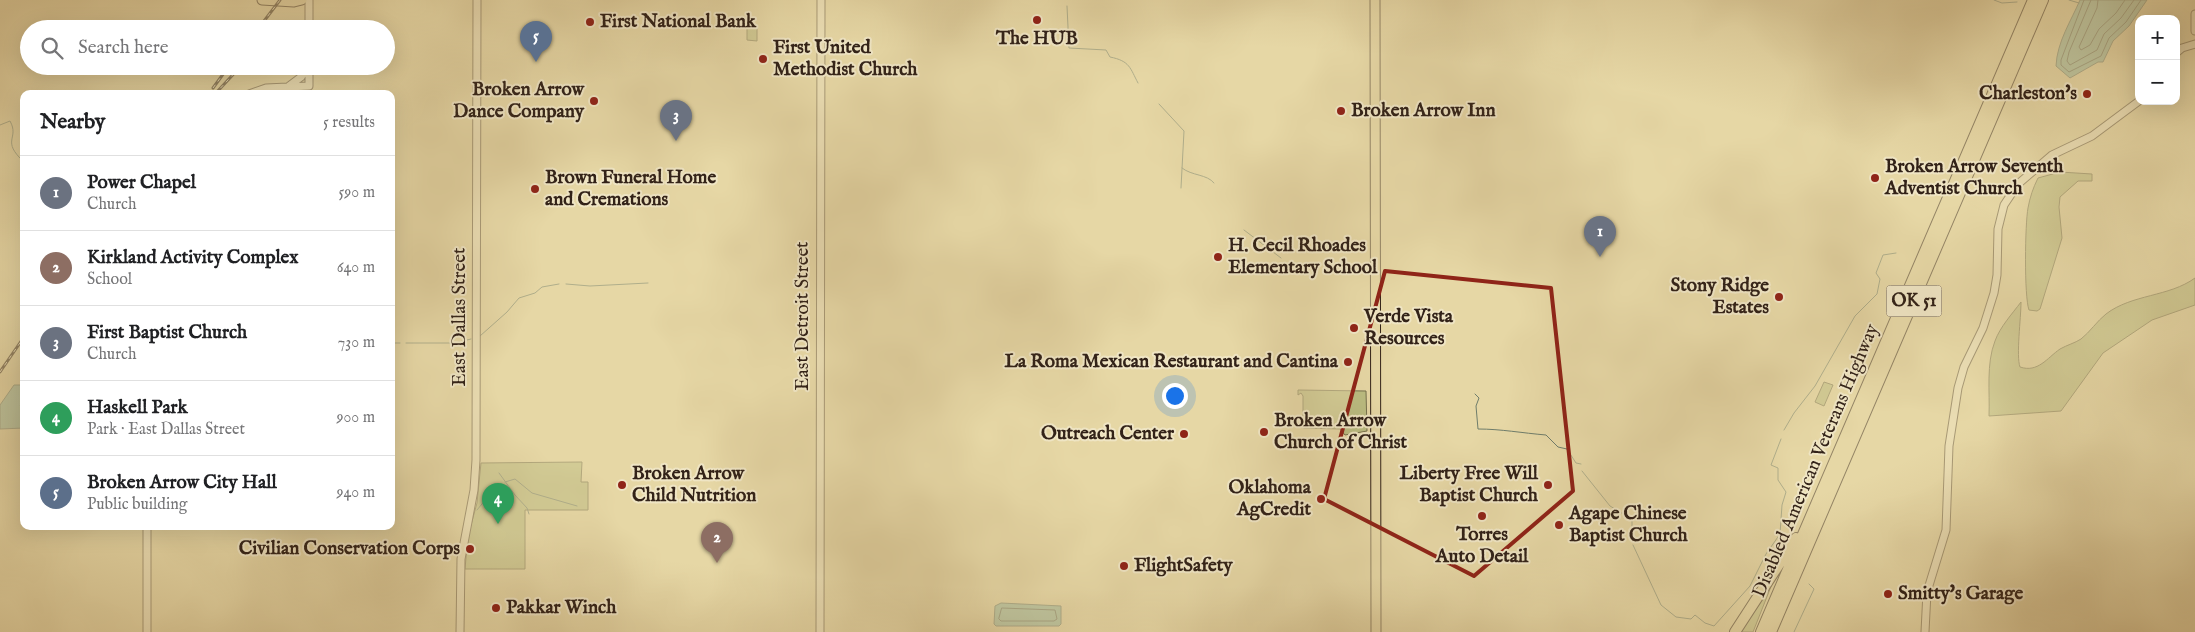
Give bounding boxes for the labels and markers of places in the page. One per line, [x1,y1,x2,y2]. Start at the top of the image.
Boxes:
place label: First National Bank [600,10,757,34]
marker: The HUB [1031,14,1043,26]
marker: First National Bank [584,16,596,28]
pin: 5 [520,21,552,62]
place label: The HUB [995,27,1078,51]
place label: First United Methodist Church [773,36,918,82]
marker: First United Methodist Church [757,53,769,65]
place label: Broken Arrow Dance Company [453,78,586,124]
place label: Charleston's [1979,82,2077,106]
marker: Charleston's [2081,88,2093,100]
marker: Broken Arrow Dance Company [588,95,600,107]
place label: Broken Arrow Inn [1351,99,1496,123]
pin: 3 [660,100,692,141]
marker: Broken Arrow Inn [1335,105,1347,117]
place label: Broken Arrow Seventh Adventist Church [1884,155,2064,201]
place label: Brown Funeral Home and Cremations [545,166,716,212]
marker: Broken Arrow Seventh Adventist Church [1869,172,1881,184]
marker: Brown Funeral Home and Cremations [529,183,541,195]
pin: 1 [1584,216,1616,257]
place label: H. Cecil Rhoades Elementary School [1228,234,1378,280]
marker: H. Cecil Rhoades Elementary School [1212,251,1224,263]
place label: Stony Ridge Estates [1671,274,1769,320]
marker: Stony Ridge Estates [1773,291,1785,303]
place label: Verde Vista Resources [1363,305,1454,351]
marker: Verde Vista Resources [1348,322,1360,334]
place label: La Roma Mexican Restaurant and Cantina [1005,350,1339,374]
marker: La Roma Mexican Restaurant and Cantina [1342,356,1354,368]
place label: Broken Arrow Church of Christ [1274,409,1407,455]
place label: Outreach Center [1041,422,1175,446]
marker: Broken Arrow Church of Christ [1258,426,1270,438]
marker: Outreach Center [1178,428,1190,440]
place label: Broken Arrow Child Nutrition [632,462,756,508]
place label: Liberty Free Will Baptist Church [1400,462,1539,508]
place label: Oklahoma AgCredit [1229,476,1312,522]
marker: Broken Arrow Child Nutrition [616,479,628,491]
marker: Liberty Free Will Baptist Church [1542,479,1554,491]
pin: 4 [482,483,514,524]
marker: Oklahoma AgCredit [1315,493,1327,505]
place label: Agape Chinese Baptist Church [1568,502,1689,548]
marker: Torres Auto Detail [1476,510,1488,522]
marker: Agape Chinese Baptist Church [1553,519,1565,531]
pin: 2 [701,522,733,563]
place label: Torres Auto Detail [1435,523,1529,569]
place label: Civilian Conservation Corps [239,537,460,561]
marker: Civilian Conservation Corps [464,543,476,555]
place label: FlightSafety [1134,554,1233,578]
marker: FlightSafety [1118,560,1130,572]
place label: Smitty's Garage [1898,582,2024,606]
marker: Smitty's Garage [1882,588,1894,600]
place label: Pakkar Winch [506,596,617,620]
marker: Pakkar Winch [490,602,502,614]

